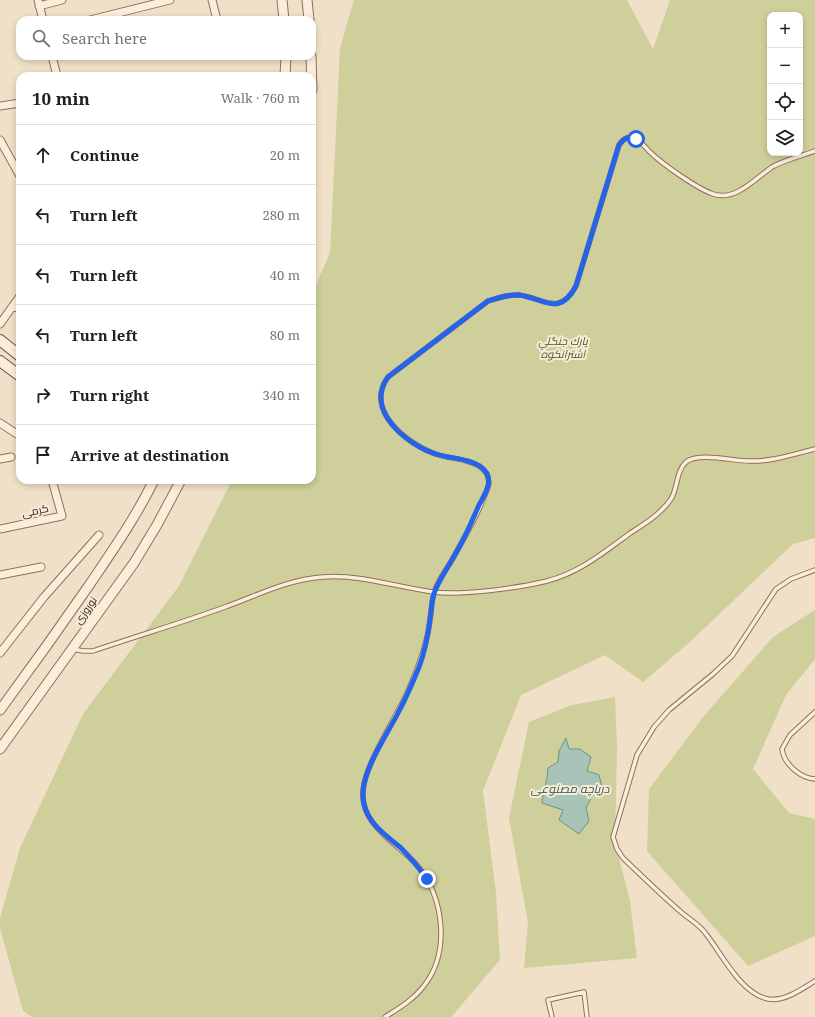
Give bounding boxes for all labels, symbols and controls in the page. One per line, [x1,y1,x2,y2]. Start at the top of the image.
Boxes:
map controls [767,12,803,156]
button: + [767,12,803,48]
search box [16,16,316,60]
icon: search [30,27,52,49]
text: Search here [62,28,147,48]
button: − [767,48,803,84]
button: locate [767,84,803,120]
text: 10 min [32,87,90,110]
text: Walk · 760 m [221,89,300,107]
button: layers [767,120,803,156]
route start [627,130,645,148]
icon: ahead [32,144,54,166]
text: Continue [70,145,139,165]
text: 20 m [270,146,300,164]
icon: left [32,204,54,226]
text: Turn left [70,205,138,225]
text: 280 m [263,206,300,224]
icon: left [32,264,54,286]
text: Turn left [70,265,138,285]
text: 40 m [270,266,300,284]
icon: left [32,324,54,346]
text: Turn left [70,325,138,345]
text: 80 m [270,326,300,344]
park label: پارك جنگلي اشترانكوه [538,333,589,361]
icon: right [32,384,54,406]
text: Turn right [70,385,149,405]
text: 340 m [263,386,300,404]
icon: arrive [32,444,54,466]
text: Arrive at destination [70,445,229,465]
street label: کرمی [20,500,50,520]
street label: نوروزی [70,593,100,627]
water label: دریاچه مصنوعی [531,780,610,797]
route end [418,870,436,888]

